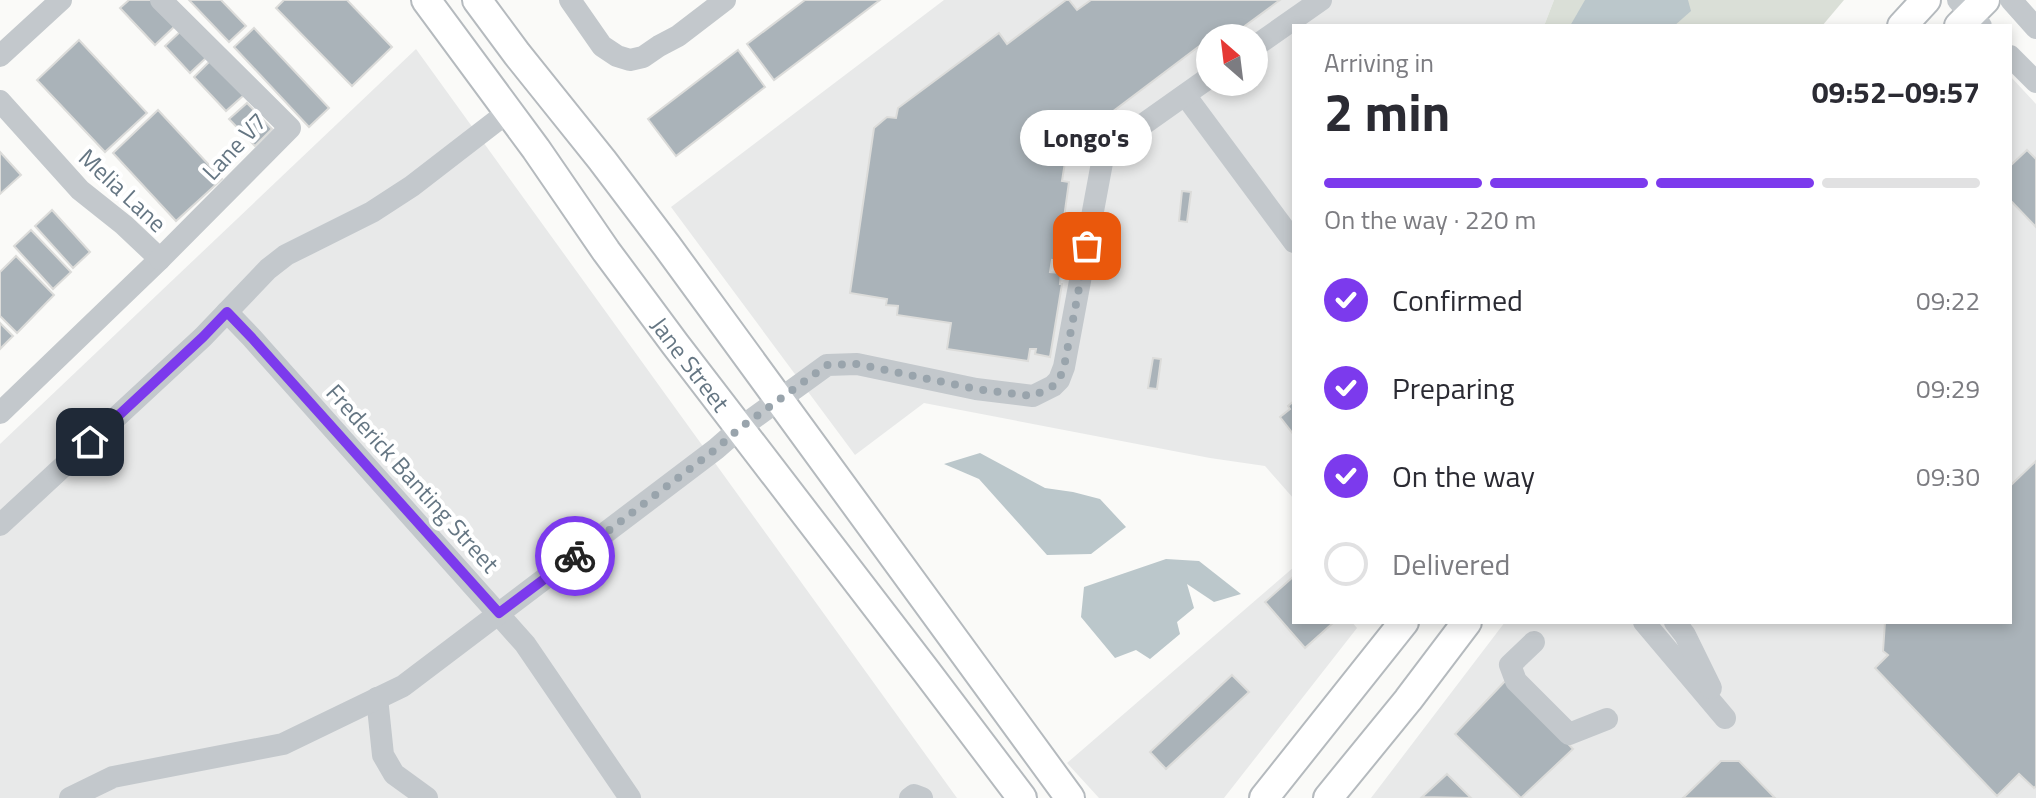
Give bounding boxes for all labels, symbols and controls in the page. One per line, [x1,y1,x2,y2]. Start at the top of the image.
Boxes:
north arrow [1196,24,1268,96]
map controls [1196,24,1268,96]
text: Arriving in [1324,43,1434,82]
text: 09:52–09:57 [1812,69,1980,115]
text: 2 min [1324,72,1450,151]
street label: Lane V7 [193,104,275,188]
callout: Longo's [1021,110,1153,166]
text: Longo's [1043,118,1129,157]
street label: Melia Lane [71,140,175,240]
text: On the way · 220 m [1324,200,1536,239]
pin [1053,212,1121,280]
icon: bag [1065,224,1109,268]
text: Confirmed [1392,277,1523,323]
icon: check [1324,278,1368,322]
text: 09:22 [1916,281,1980,320]
street label: Jane Street [642,309,739,420]
text: Preparing [1392,365,1514,411]
icon: check [1324,366,1368,410]
text: 09:29 [1916,369,1980,408]
street label: Frederick Banting Street [318,375,508,581]
pin [56,408,124,476]
icon: home [68,420,112,464]
text: On the way [1392,453,1535,499]
icon: check [1324,454,1368,498]
text: 09:30 [1916,457,1980,496]
courier [535,516,615,596]
icon: bike [553,534,597,578]
text: Delivered [1392,541,1510,587]

